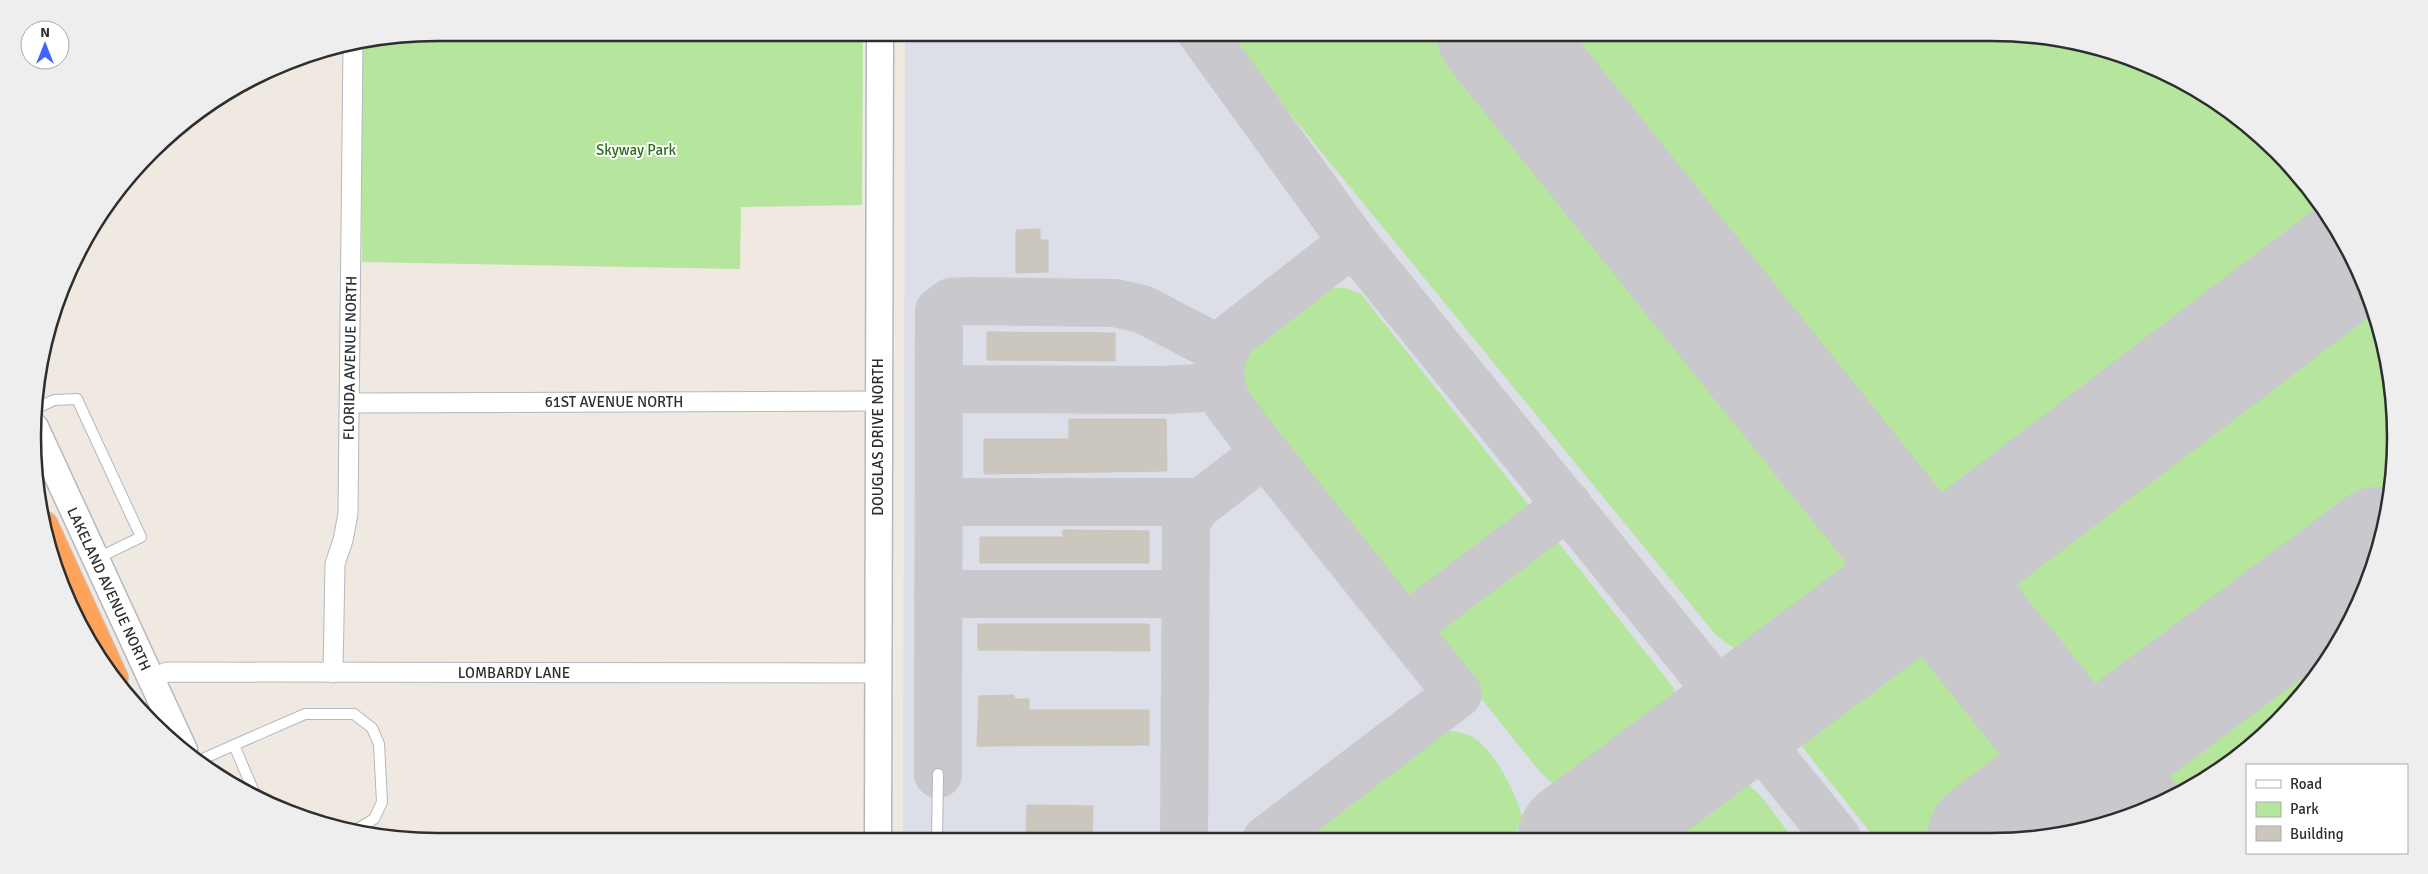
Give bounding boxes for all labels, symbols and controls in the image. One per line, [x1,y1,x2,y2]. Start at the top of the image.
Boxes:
north arrow [20,20,70,70]
text: N [40,24,50,41]
park label: Skyway Park [596,141,677,159]
street label: FLORIDA AVENUE NORTH [340,276,360,440]
street label: DOUGLAS DRIVE NORTH [869,358,887,516]
street label: 61ST AVENUE NORTH [545,393,683,411]
street label: LAKELAND AVENUE NORTH [63,504,155,674]
street label: LOMBARDY LANE [458,664,570,682]
legend [2246,764,2408,854]
text: Road [2290,775,2322,793]
text: Park [2290,800,2319,818]
text: Building [2290,825,2344,843]

